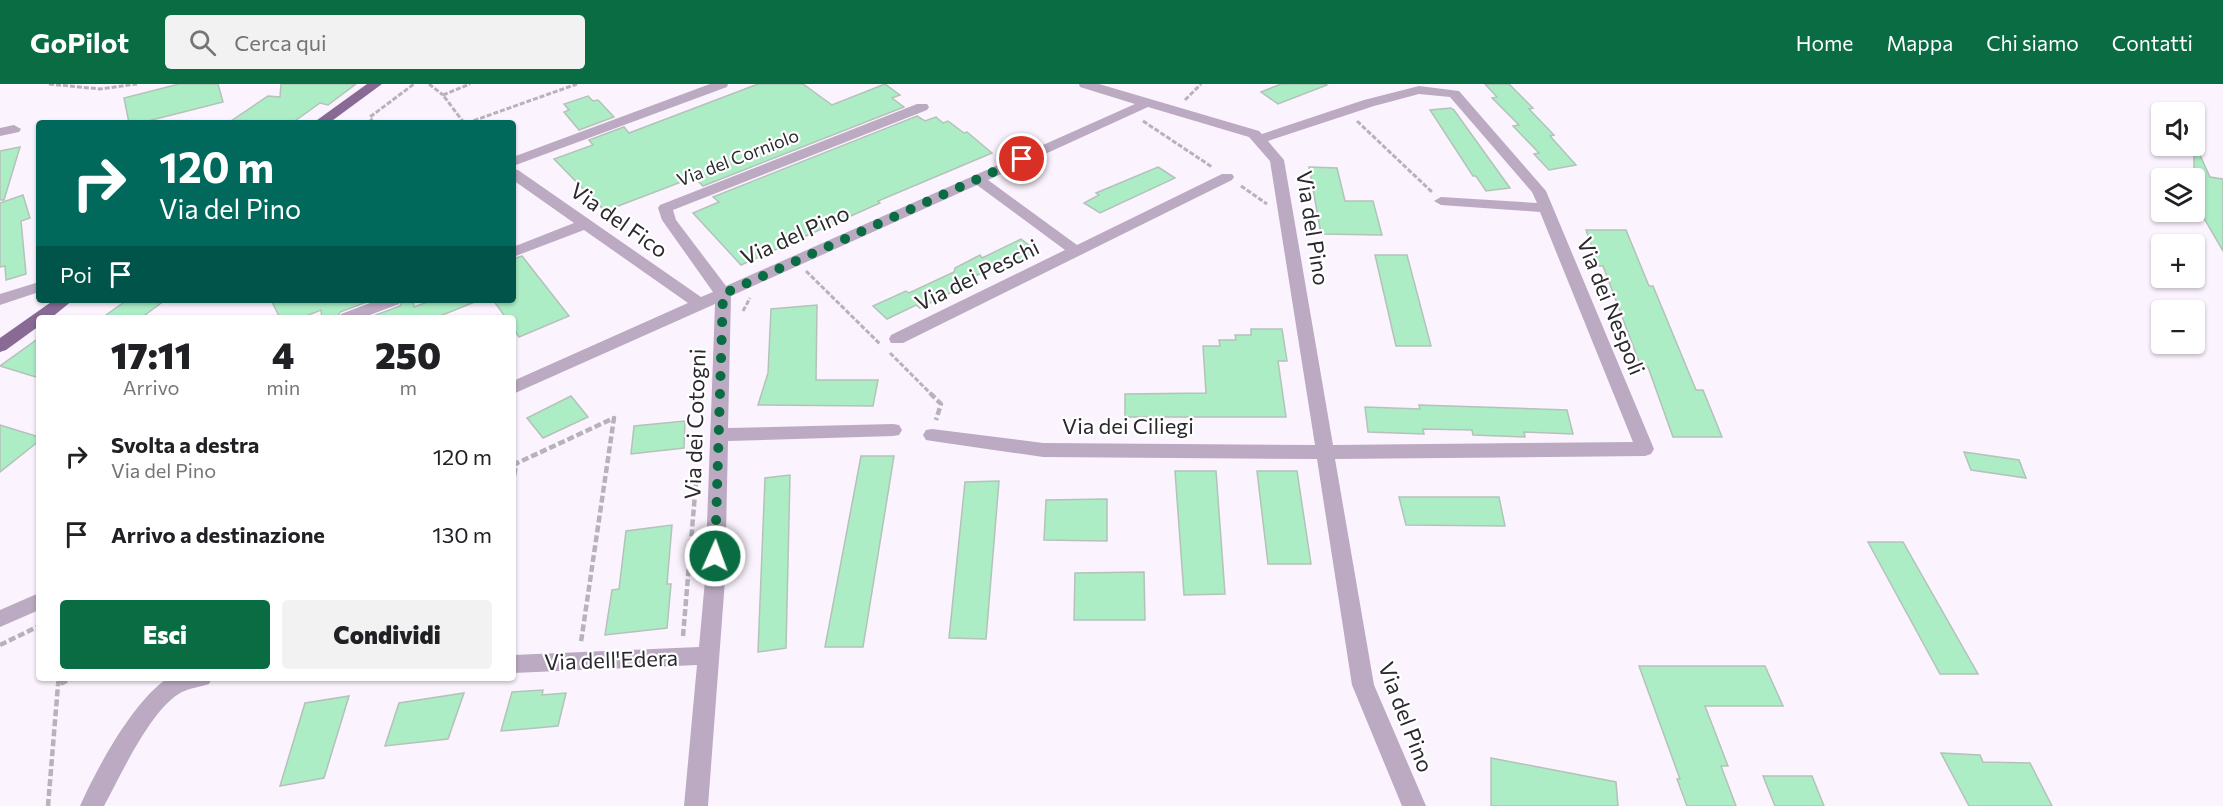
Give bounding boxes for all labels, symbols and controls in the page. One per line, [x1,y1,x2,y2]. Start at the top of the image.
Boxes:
search box [165,15,585,69]
text: GoPilot [30,25,129,59]
icon: search [186,26,219,59]
text: Cerca qui [234,29,327,56]
text: Home [1796,30,1853,55]
text: Mappa [1886,30,1953,55]
text: Chi siamo [1986,30,2079,55]
text: Contatti [2112,30,2193,55]
map controls [2151,102,2205,354]
button: sound [2151,102,2205,156]
street label: Via del Corniolo [673,124,802,190]
pin [996,133,1047,184]
text: 120 m [159,140,274,192]
icon: arrive [1005,142,1038,175]
icon: right [60,144,138,222]
button: layers [2151,168,2205,222]
street label: Via del Pino [1291,169,1336,287]
street label: Via del Fico [565,176,673,263]
text: Via del Pino [159,192,301,225]
street label: Via del Pino [736,199,853,270]
street label: Via dei Peschi [910,233,1043,316]
street label: Via dei Nespoli [1572,233,1651,379]
button: + [2151,234,2205,288]
icon: arrive [104,258,137,291]
text: Poi [60,261,92,288]
button: − [2151,300,2205,354]
text: 17:11 [111,332,191,376]
text: 4 [272,332,294,376]
text: 250 [375,332,441,376]
street label: Via dei Cotogni [678,348,711,500]
text: Arrivo [123,375,180,399]
text: min [266,375,300,399]
text: m [399,375,417,399]
street label: Via dei Ciliegi [1062,412,1194,439]
text: Svolta a destra [111,431,259,458]
icon: right [60,440,93,473]
text: 120 m [433,443,492,470]
text: Via del Pino [111,458,216,482]
icon: arrive [60,518,93,551]
text: Arrivo a destinazione [111,521,325,548]
text: 130 m [432,521,492,548]
position arrow [683,524,747,588]
button: Esci [60,600,270,669]
button: Condividi [282,600,492,669]
street label: Via dell'Edera [544,644,678,675]
street label: Via del Pino [1373,658,1440,776]

